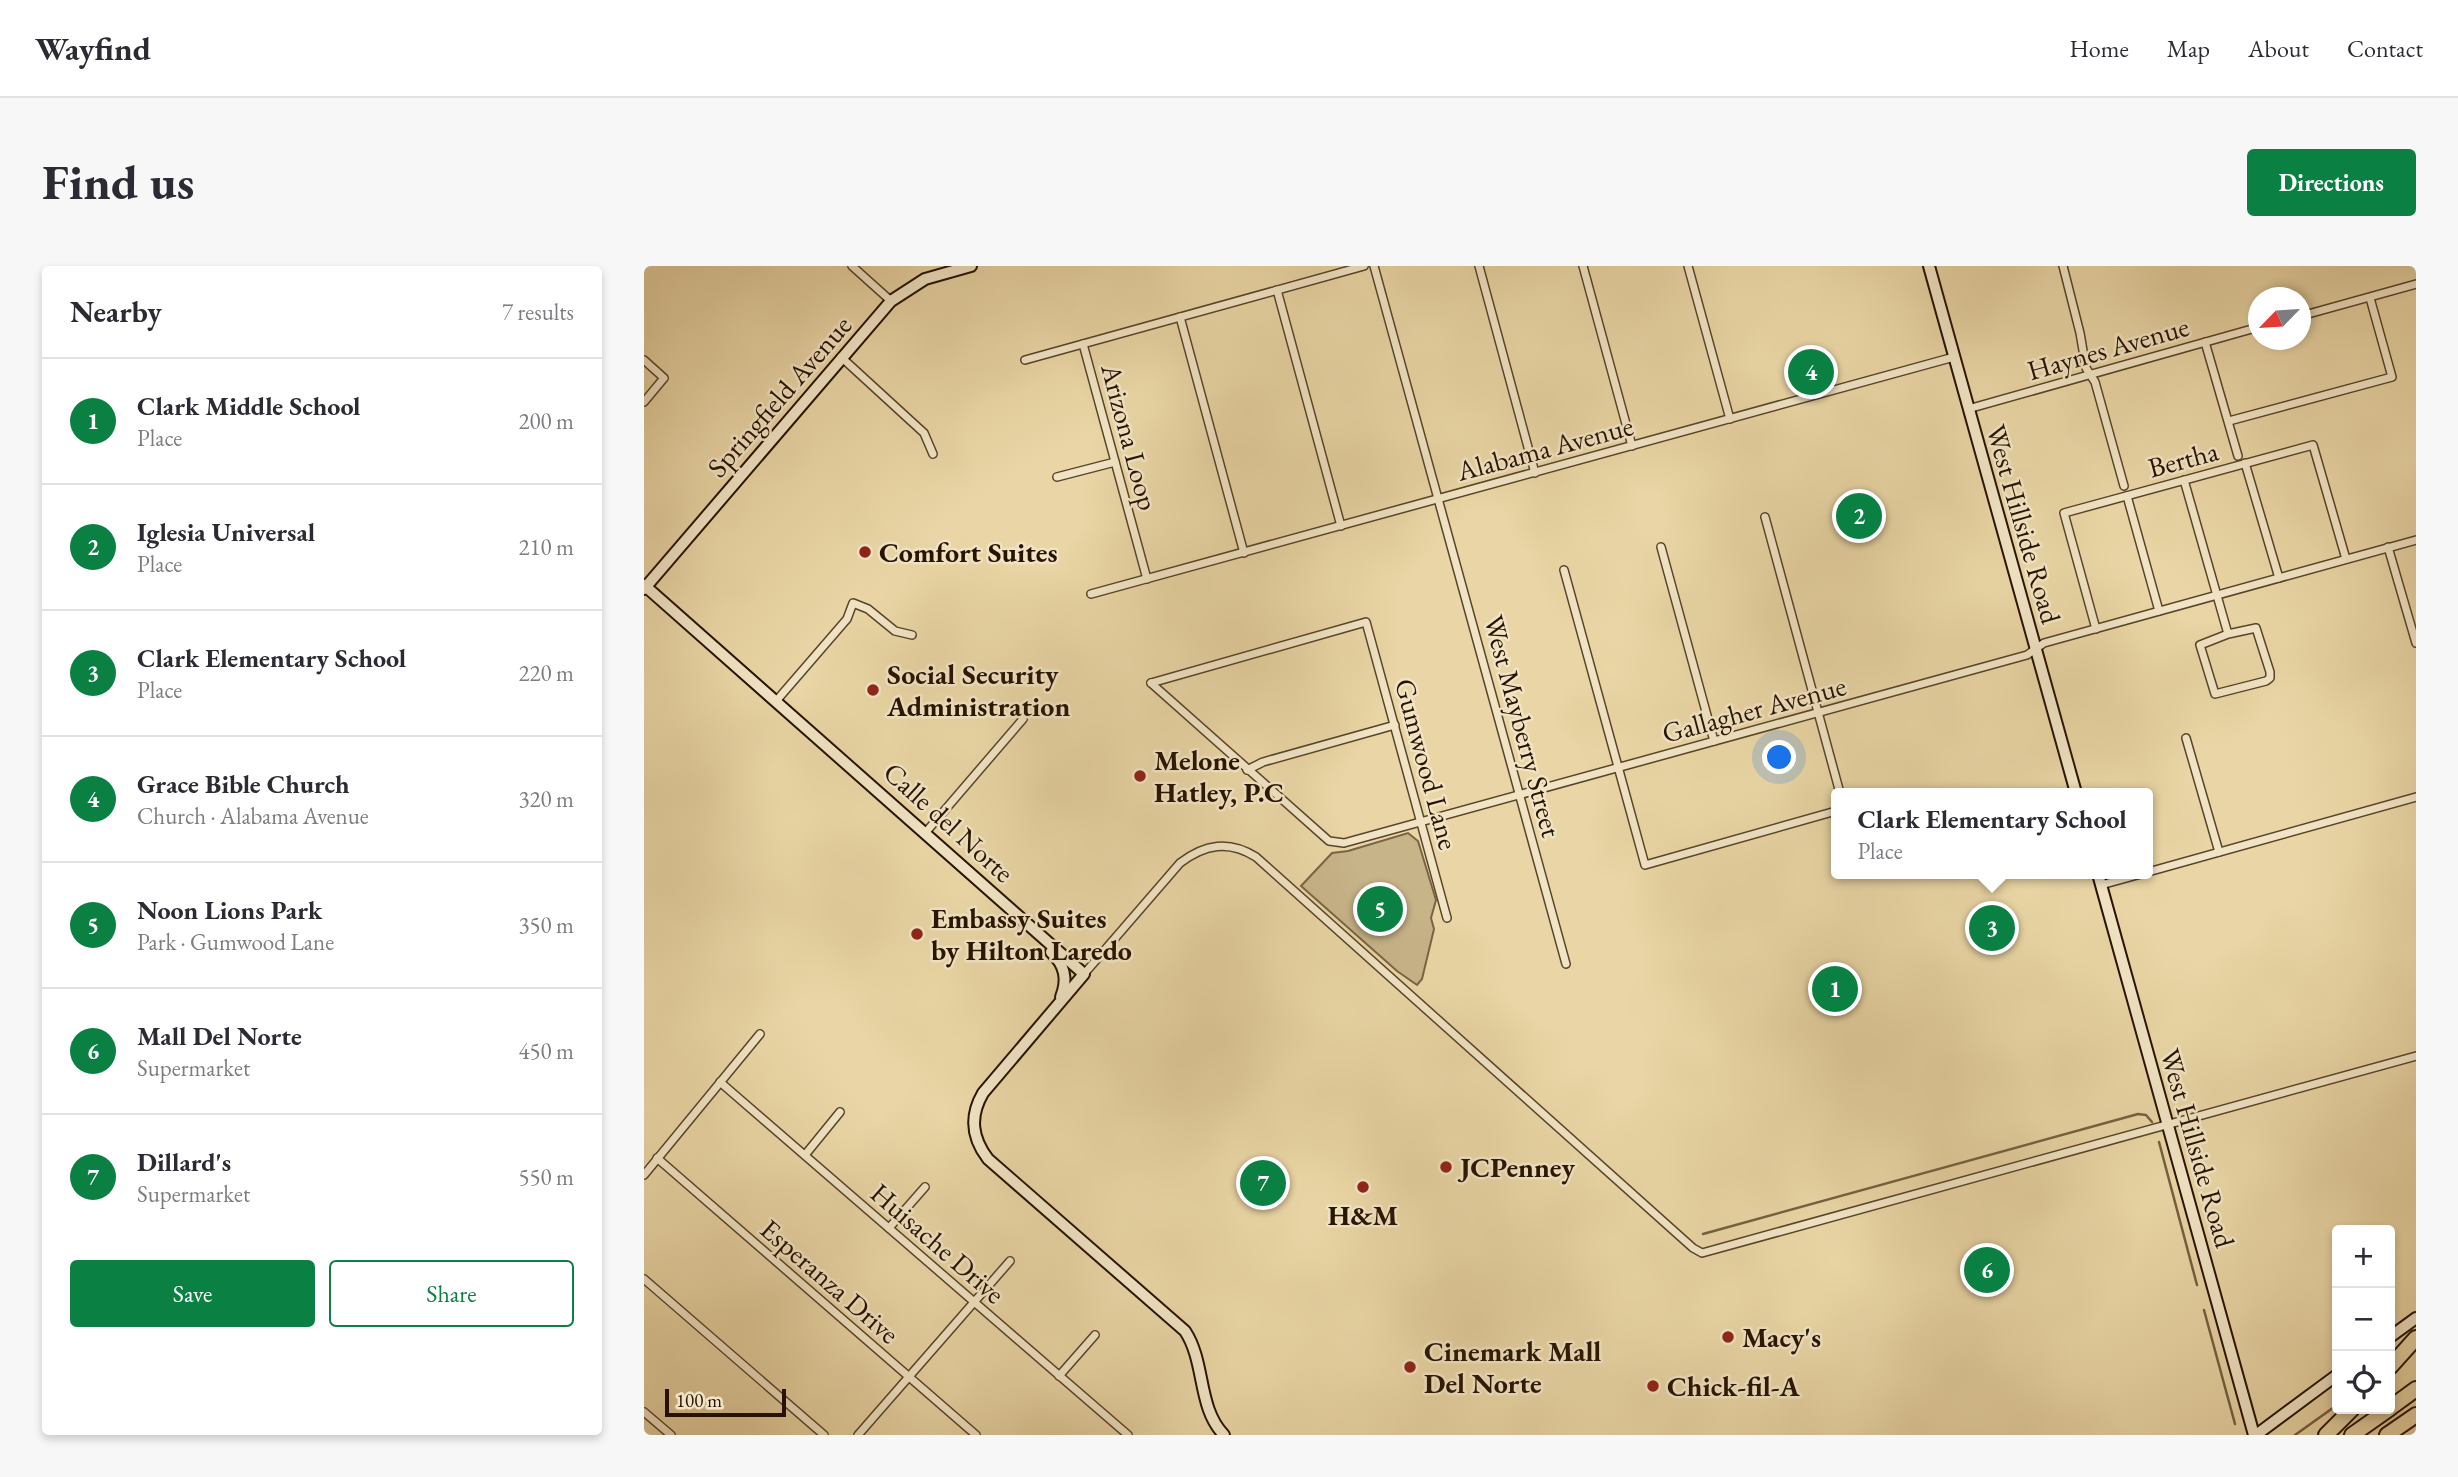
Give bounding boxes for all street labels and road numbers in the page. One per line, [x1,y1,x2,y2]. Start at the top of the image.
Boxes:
street label: Springfield Avenue [699,308,859,484]
street label: Haynes Avenue [2023,308,2193,388]
street label: Arizona Loop [1093,359,1167,514]
street label: Alabama Avenue [1452,407,1637,489]
street label: West Hillside Road [1978,420,2070,628]
street label: Bertha [2144,432,2223,486]
street label: West Mayberry Street [1476,611,1570,841]
street label: Gallagher Avenue [1658,667,1850,751]
street label: Gumwood Lane [1387,675,1467,853]
street label: Calle del Norte [876,754,1022,890]
street label: West Hillside Road [2152,1044,2244,1252]
street label: Huisache Drive [863,1175,1013,1311]
street label: Esperanza Drive [753,1211,907,1351]

